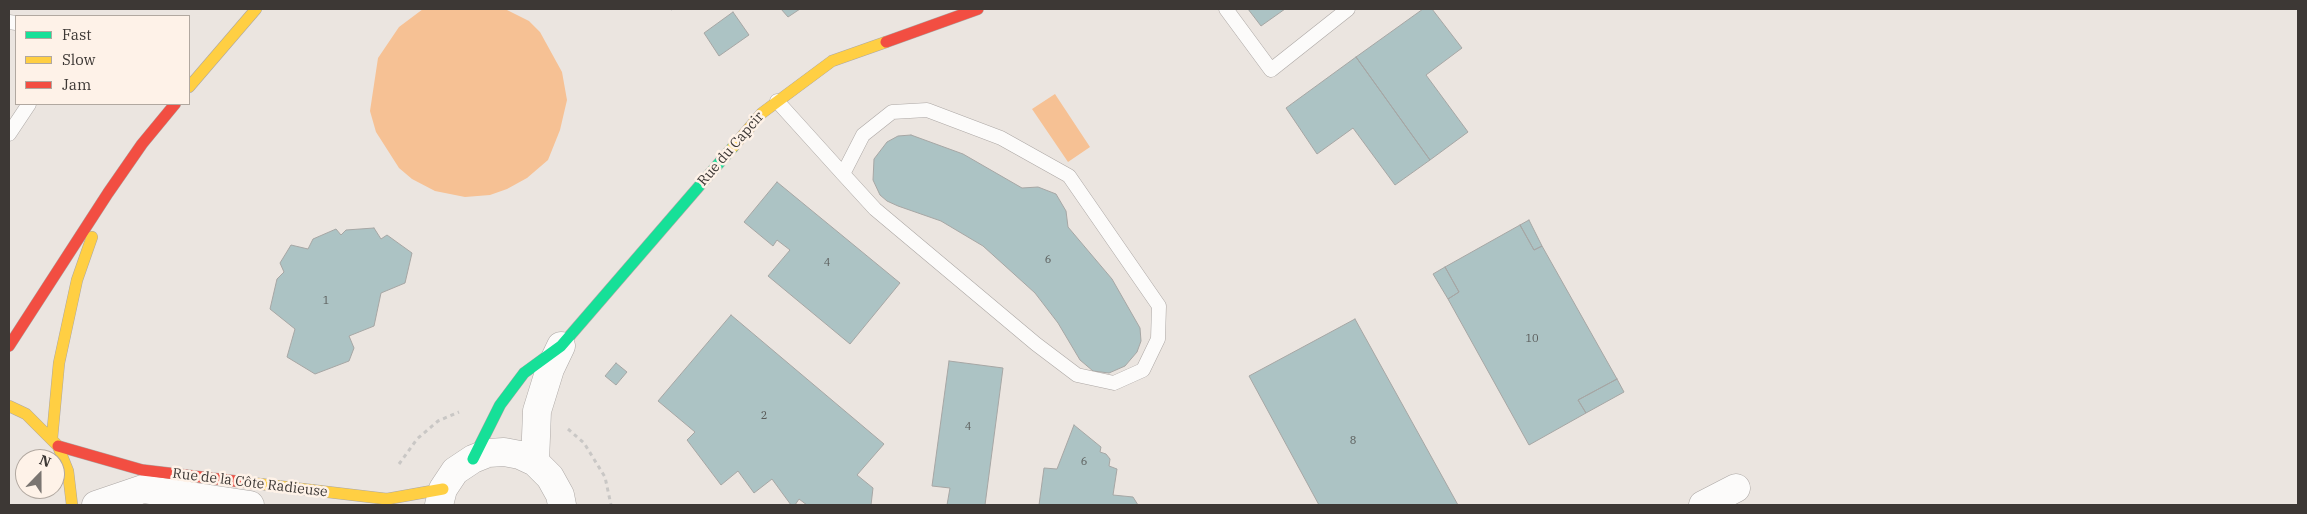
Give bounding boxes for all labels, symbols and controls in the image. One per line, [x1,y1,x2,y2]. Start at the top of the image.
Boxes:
legend [15,15,190,105]
text: Fast [62,25,92,44]
text: Slow [62,50,95,69]
text: Jam [62,75,91,94]
street label: Rue du Capcir [694,109,768,189]
house number: 6 [1045,253,1051,267]
house number: 4 [824,256,830,270]
house number: 1 [323,294,329,308]
house number: 10 [1525,332,1539,346]
house number: 2 [761,409,767,423]
house number: 4 [965,420,971,434]
house number: 8 [1350,434,1356,448]
north arrow [15,449,65,499]
text: N [37,451,54,471]
house number: 6 [1081,455,1087,469]
street label: Rue de la Côte Radieuse [171,465,329,501]

